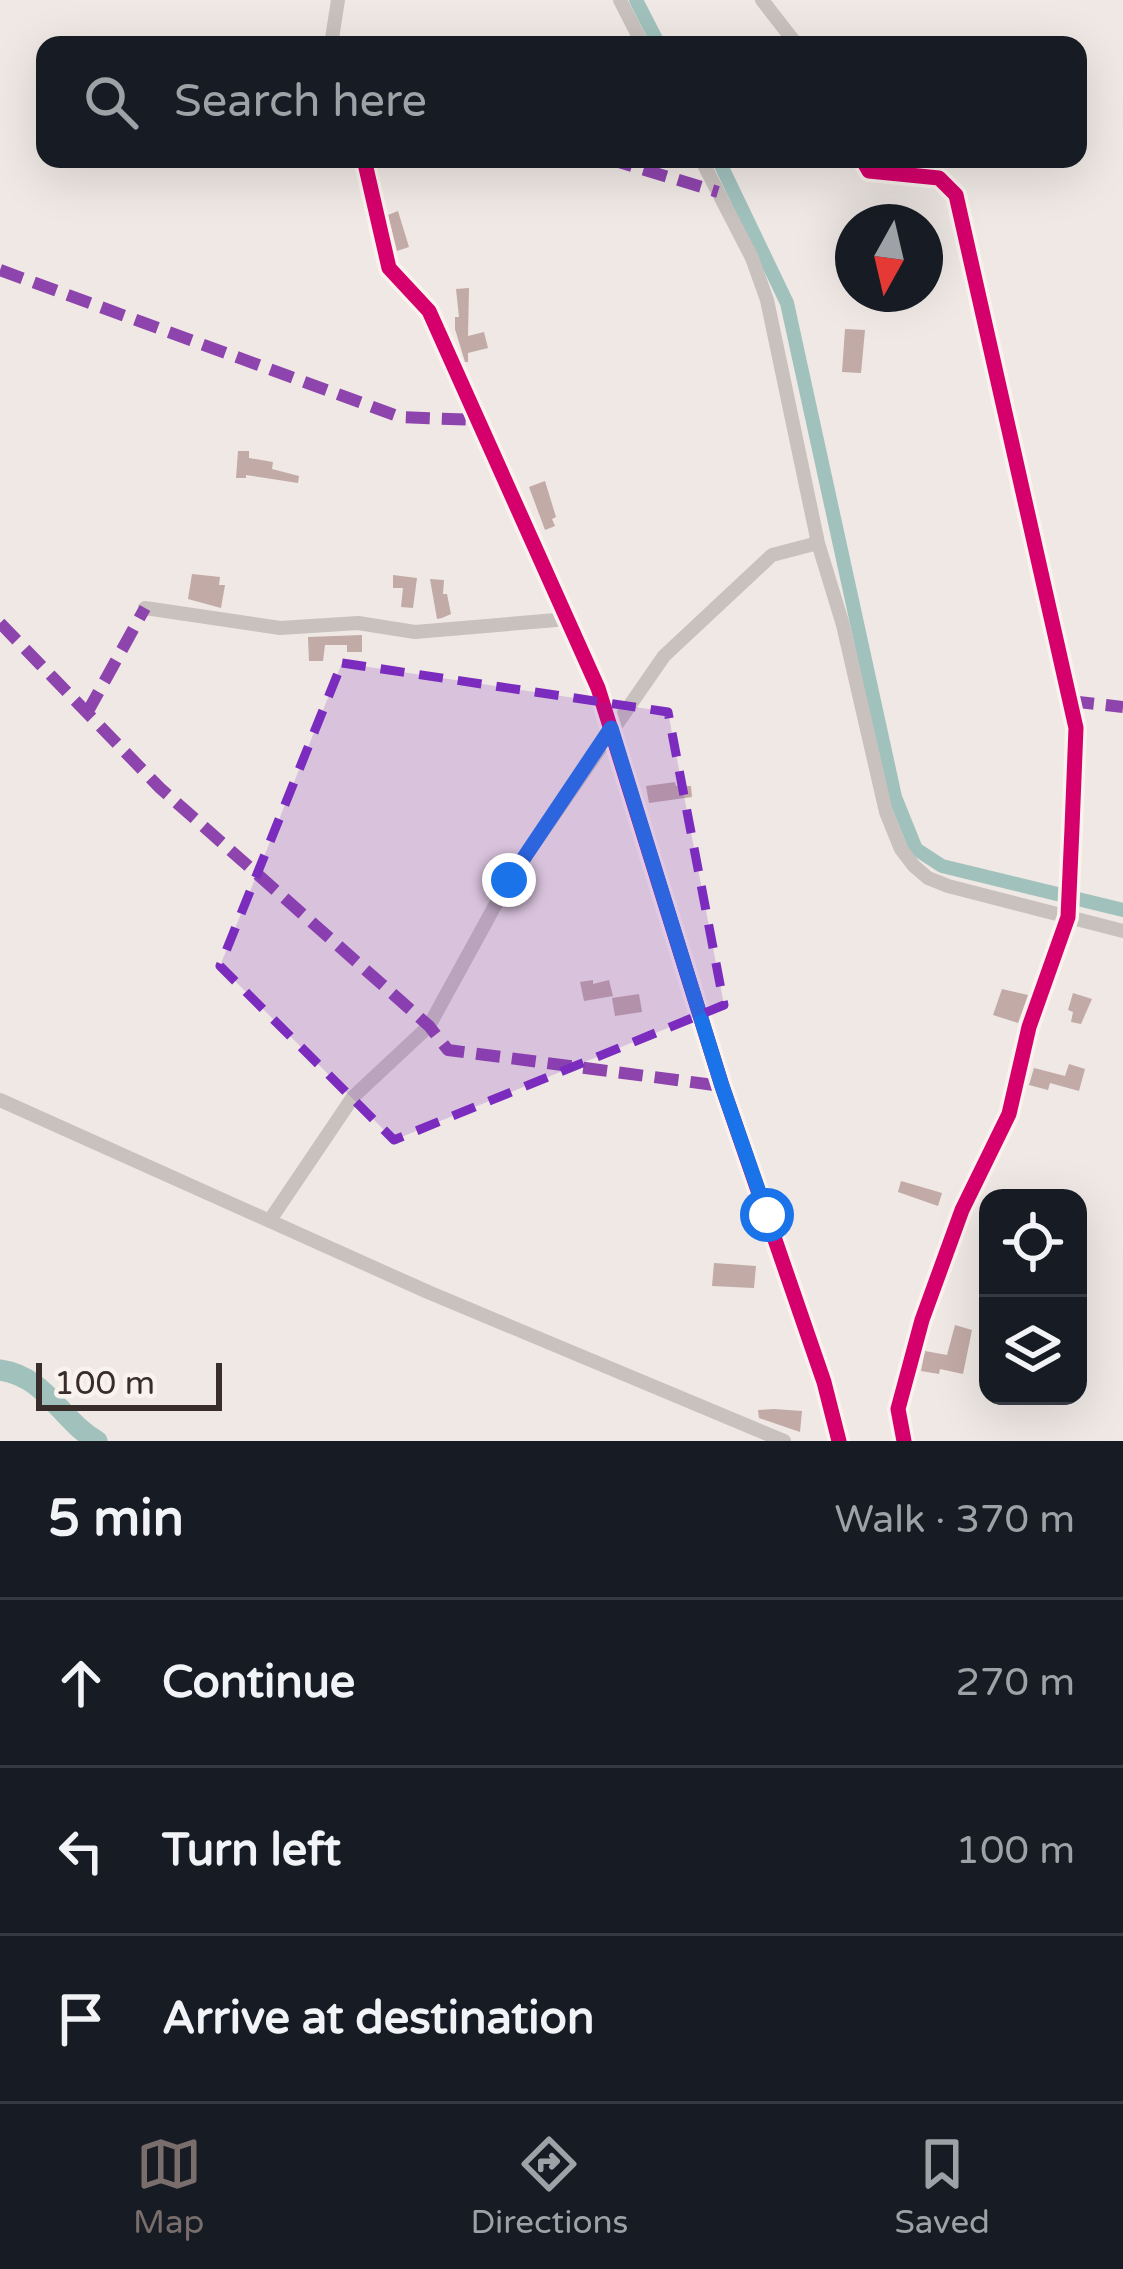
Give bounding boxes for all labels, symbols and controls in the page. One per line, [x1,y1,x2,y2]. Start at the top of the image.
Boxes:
search box [36,36,1087,168]
icon: search [78,69,144,135]
text: Search here [174,75,427,129]
north arrow [835,204,943,312]
route end [482,853,536,907]
route start [740,1188,794,1242]
map controls [979,1189,1087,1405]
button: locate [979,1189,1087,1297]
button: layers [979,1297,1087,1405]
scale bar [36,1357,222,1410]
text: 100 m [54,1364,155,1403]
text: 5 min [48,1488,184,1550]
text: Walk · 370 m [834,1496,1075,1543]
icon: ahead [48,1650,114,1716]
text: Continue [162,1656,355,1710]
text: 270 m [956,1659,1075,1706]
icon: left [48,1818,114,1884]
text: Turn left [162,1824,341,1878]
text: 100 m [956,1827,1075,1874]
icon: arrive [48,1986,114,2052]
text: Arrive at destination [162,1992,594,2046]
tab: Map [133,2131,204,2242]
tab: Directions [470,2131,628,2242]
tab: Saved [895,2131,990,2242]

